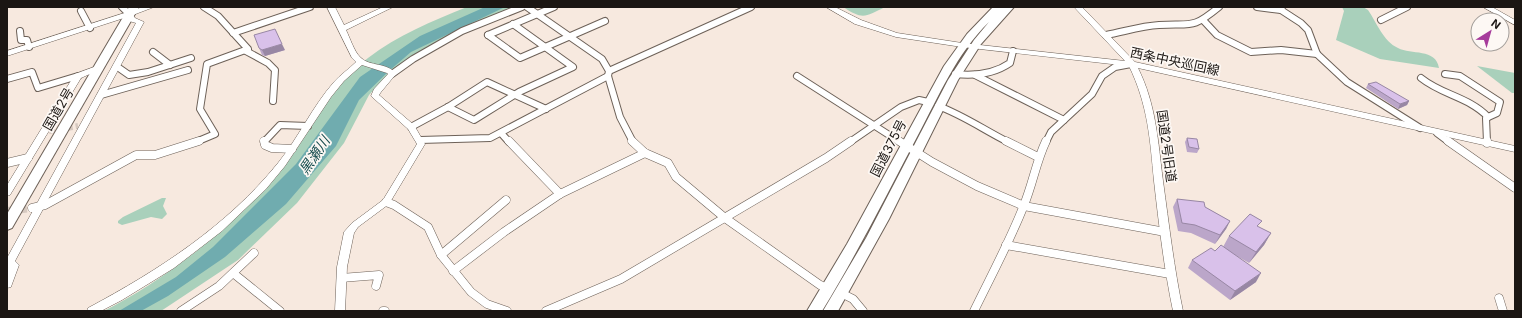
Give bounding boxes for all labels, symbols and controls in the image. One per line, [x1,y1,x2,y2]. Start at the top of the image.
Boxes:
north arrow [1470,12,1510,52]
text: N [1488,16,1504,32]
street label: 西条中央巡回線 [1129,44,1221,78]
street label: 国道2号 [39,85,77,133]
street label: 国道2号旧道 [1154,109,1180,183]
street label: 国道375号 [867,117,909,179]
water label: 黒瀬川 [295,131,334,177]

